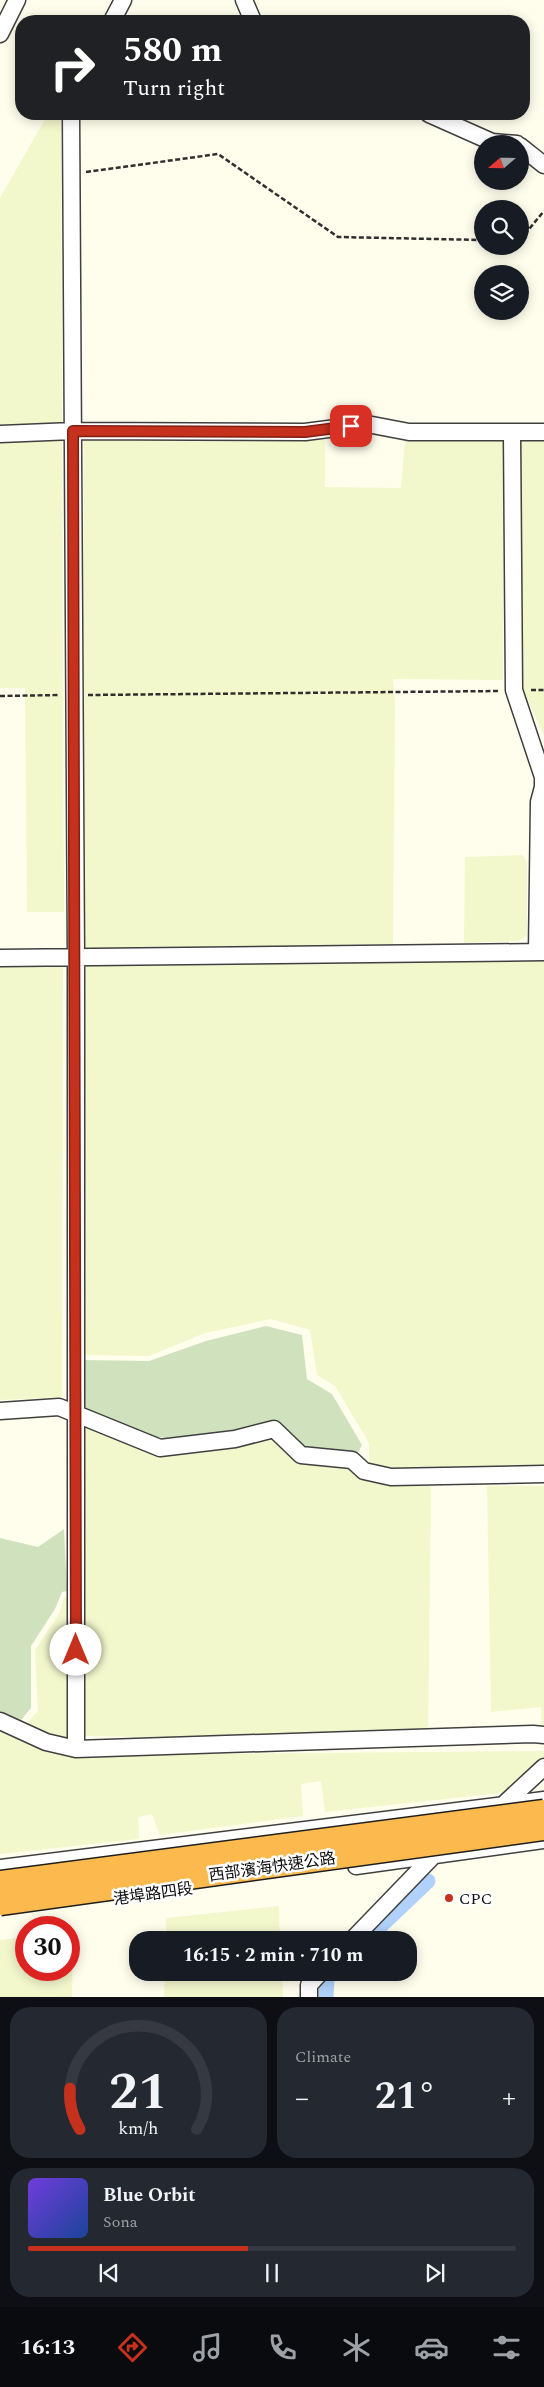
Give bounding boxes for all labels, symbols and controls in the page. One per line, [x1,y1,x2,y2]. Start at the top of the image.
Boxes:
text: 580 m [123,24,222,77]
icon: right [40,35,105,100]
text: Turn right [123,72,225,105]
north arrow [474,135,529,190]
map controls [474,135,529,320]
button: search [474,200,529,255]
button: layers [474,265,529,320]
pin [330,405,372,447]
icon: arrive [337,412,365,440]
position arrow [49,1623,101,1675]
street label: 西部濱海快速公路 [207,1846,337,1888]
street label: 港埠路四段 [112,1877,194,1911]
place label: CPC [459,1887,492,1911]
marker: CPC [443,1892,455,1904]
speed limit sign: 30 [15,1916,80,1981]
text: 16:15 · 2 min · 710 m [183,1941,363,1970]
text: Climate [295,2045,351,2069]
text: 21 [109,2053,168,2132]
text: 21° [375,2068,436,2126]
text: − [295,2077,309,2120]
text: + [502,2077,516,2120]
text: km/h [118,2115,159,2142]
text: Blue Orbit [103,2181,196,2210]
text: Sona [103,2210,138,2234]
icon: previous [95,2259,123,2287]
icon: pause [258,2259,286,2287]
icon: next [421,2259,449,2287]
icon: directions [115,2330,150,2365]
icon: music [190,2330,225,2365]
icon: phone [265,2330,300,2365]
icon: climate [339,2330,374,2365]
icon: car [414,2330,449,2365]
icon: filters [489,2330,524,2365]
text: 16:13 [20,2331,75,2364]

